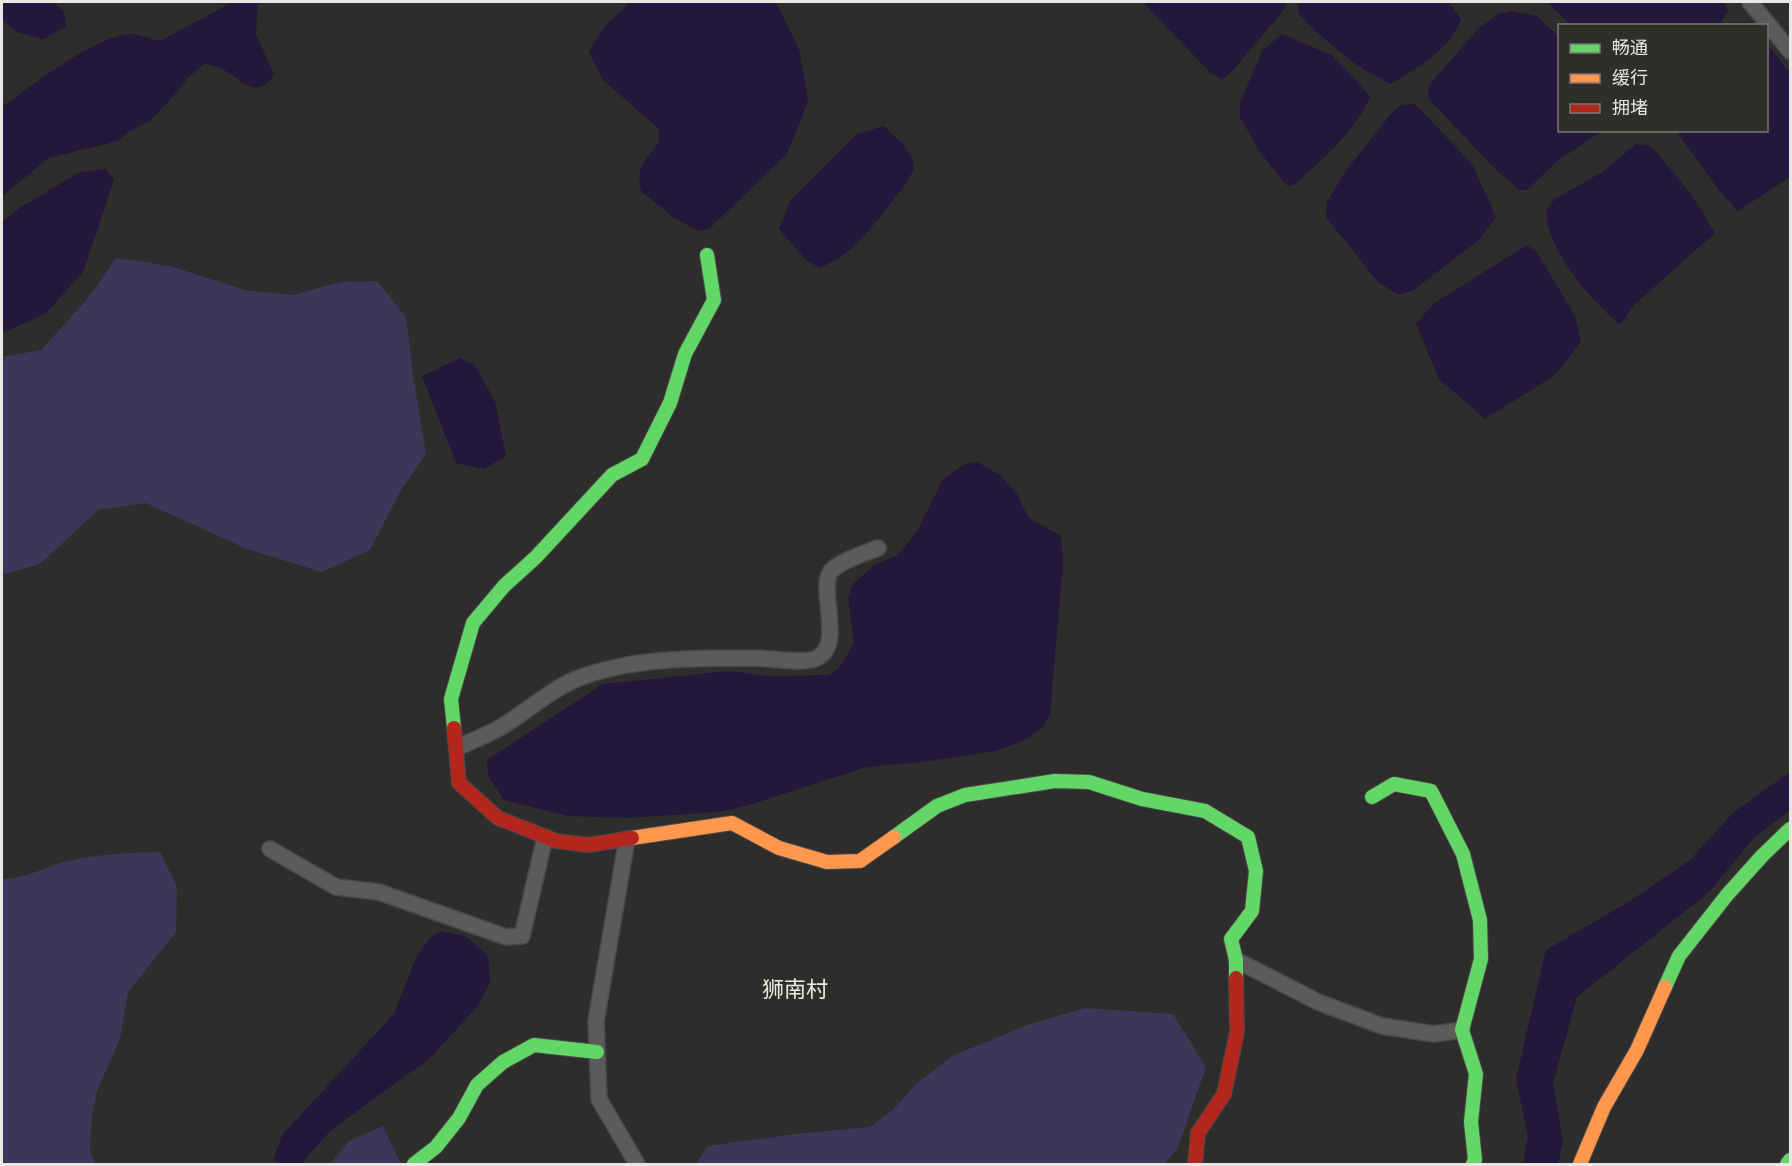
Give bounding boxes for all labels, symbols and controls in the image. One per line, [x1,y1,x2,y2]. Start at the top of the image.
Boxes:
legend [1558,24,1768,132]
text: 畅通 [1612,35,1648,59]
text: 缓行 [1612,65,1648,89]
text: 拥堵 [1612,95,1648,119]
district label: 狮南村 [762,974,828,1003]

